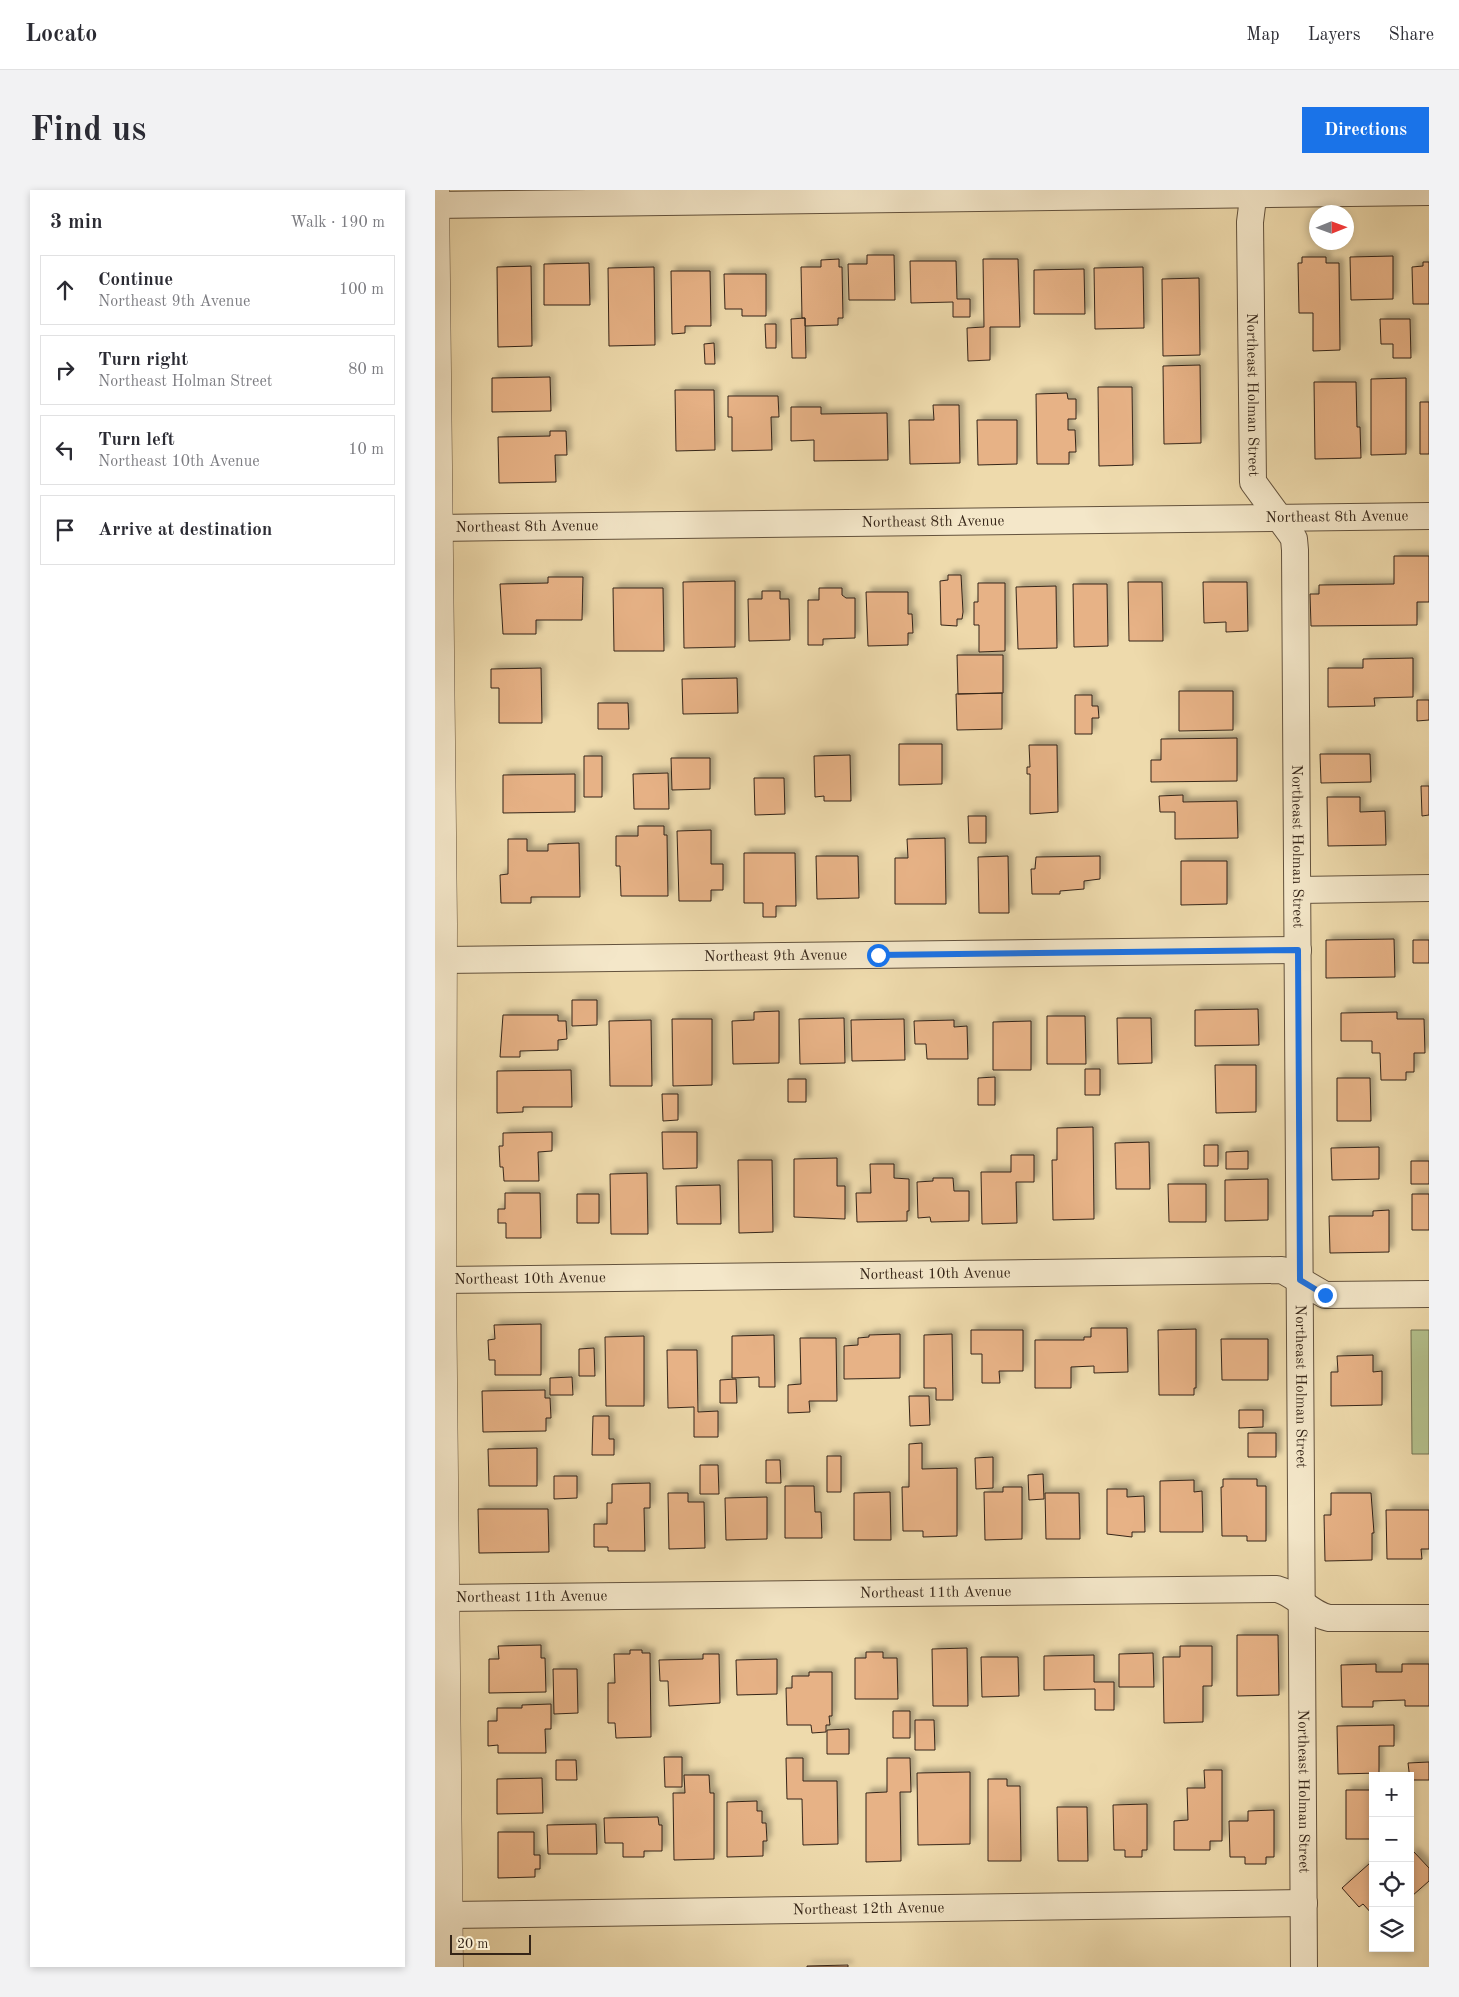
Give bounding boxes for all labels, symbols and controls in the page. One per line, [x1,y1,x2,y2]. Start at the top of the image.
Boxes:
text: Locato [25,23,97,47]
text: Map [1246,26,1280,44]
text: Layers [1308,26,1360,44]
text: Share [1388,26,1434,44]
button: Directions [1302,107,1429,153]
text: Find us [30,113,146,148]
north arrow [1309,205,1354,250]
text: 3 min [50,212,103,233]
text: Walk · 190 m [290,215,385,231]
text: Continue [98,271,173,290]
icon: ahead [51,276,79,304]
text: 100 m [339,282,384,298]
text: Northeast 9th Avenue [98,294,250,310]
street label: Northeast Holman Street [1244,313,1260,477]
text: Turn right [98,351,188,370]
icon: right [51,356,79,384]
text: 80 m [348,362,384,378]
text: Northeast Holman Street [98,374,272,390]
text: Turn left [98,431,175,450]
icon: left [51,436,79,464]
text: 10 m [348,442,384,458]
text: Northeast 10th Avenue [98,454,260,470]
street label: Northeast 8th Avenue [1265,509,1409,525]
street label: Northeast 8th Avenue [861,514,1005,530]
icon: arrive [51,516,79,544]
street label: Northeast 8th Avenue [455,519,599,535]
text: Arrive at destination [98,521,272,540]
street label: Northeast Holman Street [1289,765,1305,928]
route start [867,944,890,967]
street label: Northeast 9th Avenue [704,948,847,964]
street label: Northeast 10th Avenue [859,1266,1011,1283]
street label: Northeast 10th Avenue [454,1271,606,1287]
route end [1314,1284,1337,1307]
street label: Northeast Holman Street [1292,1305,1308,1468]
street label: Northeast 11th Avenue [860,1584,1011,1601]
street label: Northeast 11th Avenue [456,1589,607,1605]
street label: Northeast Holman Street [1295,1710,1311,1873]
map controls [1369,1772,1414,1952]
button: + [1369,1772,1414,1817]
button: − [1369,1817,1414,1862]
button: locate [1369,1862,1414,1907]
street label: Northeast 12th Avenue [793,1901,945,1918]
button: layers [1369,1907,1414,1952]
scale bar [450,1932,531,1955]
text: 20 m [457,1937,488,1951]

